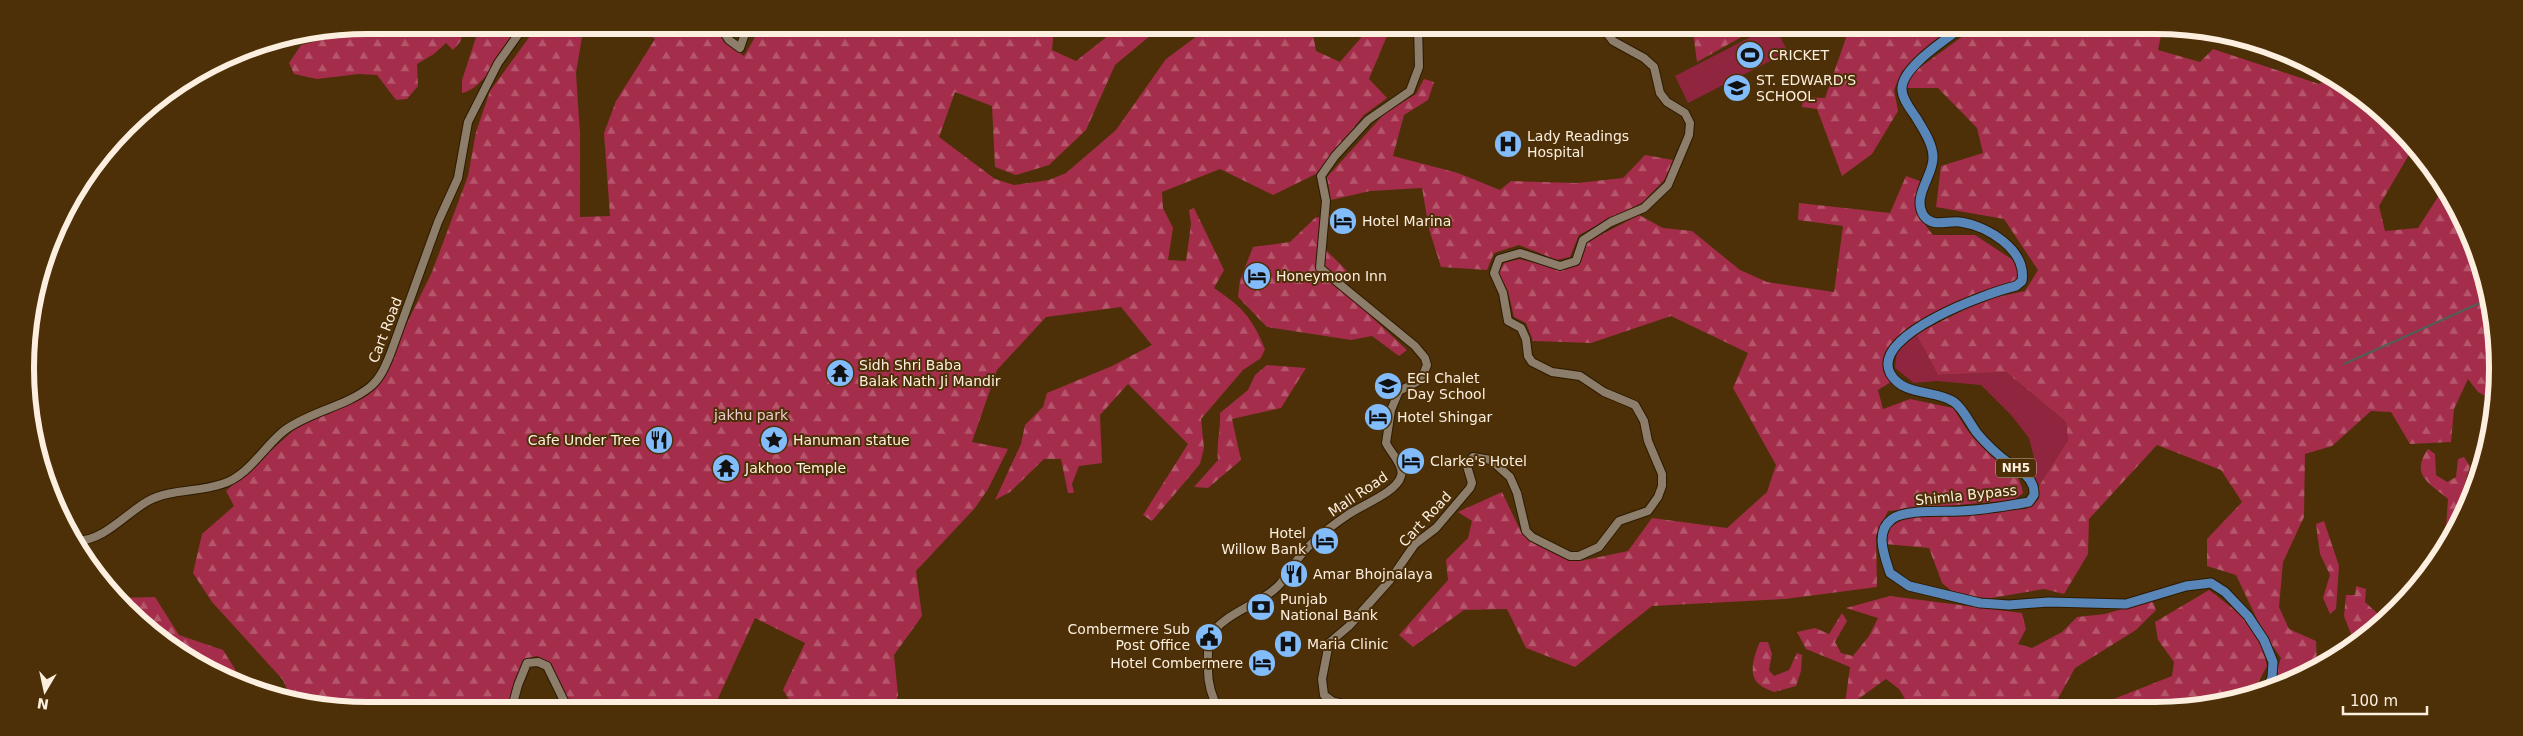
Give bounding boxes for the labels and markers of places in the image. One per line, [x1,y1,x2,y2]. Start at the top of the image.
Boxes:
sports icon: CRICKET [1735,40,1765,70]
place label: CRICKET [1769,47,1829,63]
place label: ST. EDWARD'S SCHOOL [1756,72,1856,104]
school or university icon: ST. EDWARD'S SCHOOL [1722,73,1752,103]
place label: Lady Readings Hospital [1527,128,1629,160]
hospital icon: Lady Readings Hospital [1493,129,1523,159]
hotel icon: Hotel Marina [1328,206,1358,236]
place label: Hotel Marina [1362,213,1451,229]
hotel icon: Honeymoon Inn [1242,261,1272,291]
place label: Honeymoon Inn [1276,268,1387,284]
place label: Sidh Shri Baba Balak Nath Ji Mandir [859,357,1001,389]
temple icon: Sidh Shri Baba Balak Nath Ji Mandir [825,358,855,388]
place label: ECI Chalet Day School [1407,370,1486,402]
school or university icon: ECI Chalet Day School [1373,371,1403,401]
hotel icon: Hotel Shingar [1363,402,1393,432]
place label: Hotel Shingar [1397,409,1493,425]
restaurant icon: Cafe Under Tree [644,425,674,455]
place icon: Hanuman statue [759,425,789,455]
place label: Cafe Under Tree [528,432,640,448]
place label: Hanuman statue [793,432,910,448]
hotel icon: Clarke's Hotel [1396,446,1426,476]
temple icon: Jakhoo Temple [711,453,741,483]
place label: Clarke's Hotel [1430,453,1527,469]
place label: Jakhoo Temple [744,460,846,476]
place label: Hotel Willow Bank [1221,525,1307,557]
hotel icon: Hotel Willow Bank [1310,526,1340,556]
restaurant icon: Amar Bhojnalaya [1279,559,1309,589]
place label: Amar Bhojnalaya [1313,566,1433,582]
place label: Punjab National Bank [1280,591,1379,623]
bank icon: Punjab National Bank [1246,592,1276,622]
place label: Combermere Sub Post Office [1068,621,1190,653]
public building icon: Combermere Sub Post Office [1194,622,1224,652]
hospital icon: Maria Clinic [1273,629,1303,659]
place label: Maria Clinic [1307,636,1388,652]
hotel icon: Hotel Combermere [1247,648,1277,678]
place label: Hotel Combermere [1110,655,1243,671]

